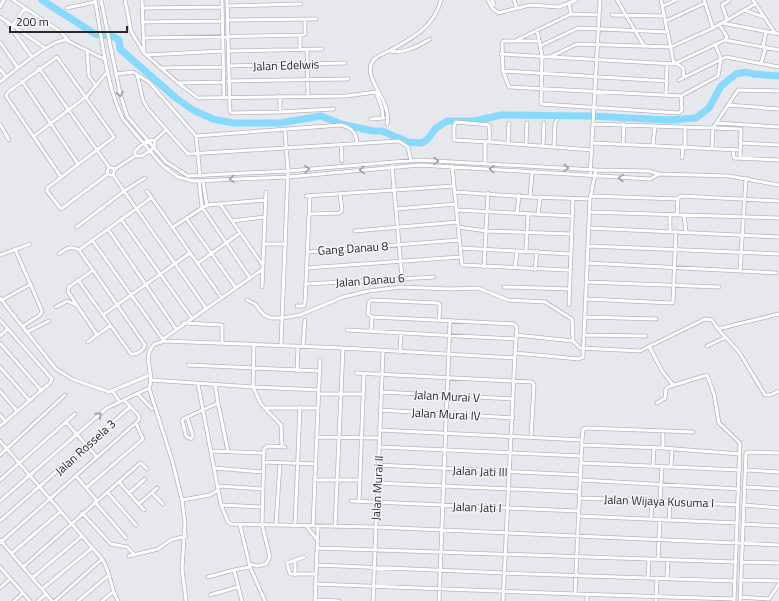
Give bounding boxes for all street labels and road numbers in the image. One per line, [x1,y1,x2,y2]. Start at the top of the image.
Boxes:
street label: Jalan Edelwis [252,54,320,76]
street label: Gang Danau 8 [317,236,389,260]
street label: Jalan Danau 6 [335,268,405,292]
street label: Jalan Murai V [413,385,481,407]
street label: Jalan Murai IV [411,403,481,425]
street label: Jalan Rossela 3 [50,414,120,480]
street label: Jalan Murai II [366,455,388,521]
street label: Jalan Jati III [452,461,508,481]
street label: Jalan Wijaya Kusuma I [604,490,714,512]
street label: Jalan Jati I [452,497,502,517]

